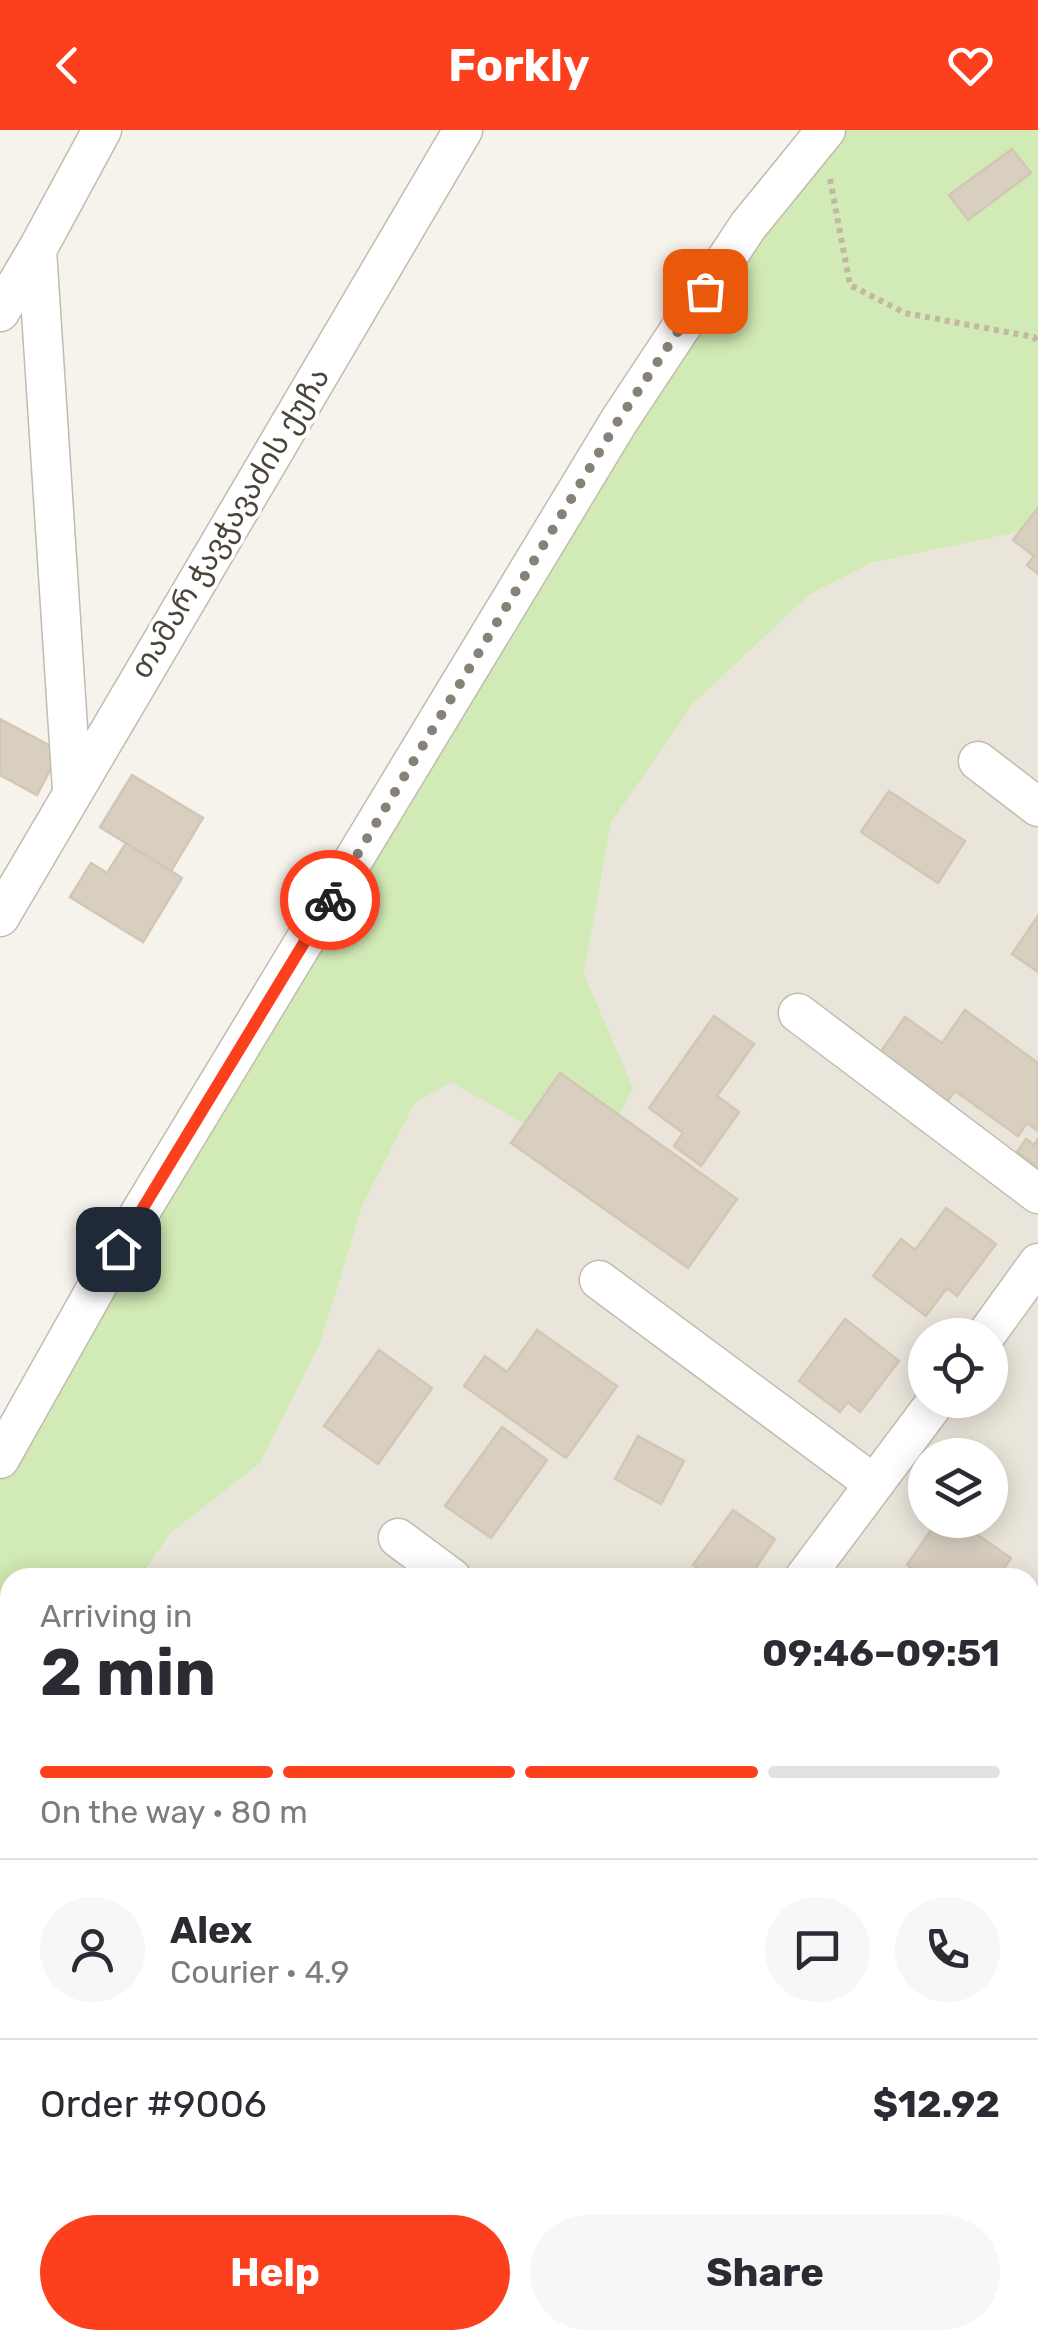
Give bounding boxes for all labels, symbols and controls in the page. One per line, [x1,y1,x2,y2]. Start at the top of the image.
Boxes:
icon: back [40,38,95,93]
icon: heart [943,38,998,93]
text: Forkly [448,39,590,92]
pin [663,249,748,334]
icon: bag [678,264,733,319]
street label: თამარ ჭავჭავაძის ქუჩა [123,361,337,685]
courier [280,850,380,950]
icon: bike [303,873,358,928]
pin [76,1207,161,1292]
icon: home [91,1222,146,1277]
map controls [908,1318,1008,1538]
button: locate [908,1318,1008,1418]
button: layers [908,1438,1008,1538]
text: Arriving in [40,1597,192,1635]
text: 09:46–09:51 [762,1630,1000,1676]
text: 2 min [40,1634,216,1711]
text: On the way · 80 m [40,1793,308,1831]
button: person [40,1897,145,2002]
button: chat [765,1897,870,2002]
button: phone [895,1897,1000,2002]
text: Alex [170,1907,252,1953]
text: Courier · 4.9 [170,1953,349,1991]
text: Order #9006 [40,2081,267,2127]
text: $12.92 [873,2081,1000,2127]
button: Help [40,2215,510,2330]
button: Share [530,2215,1000,2330]

